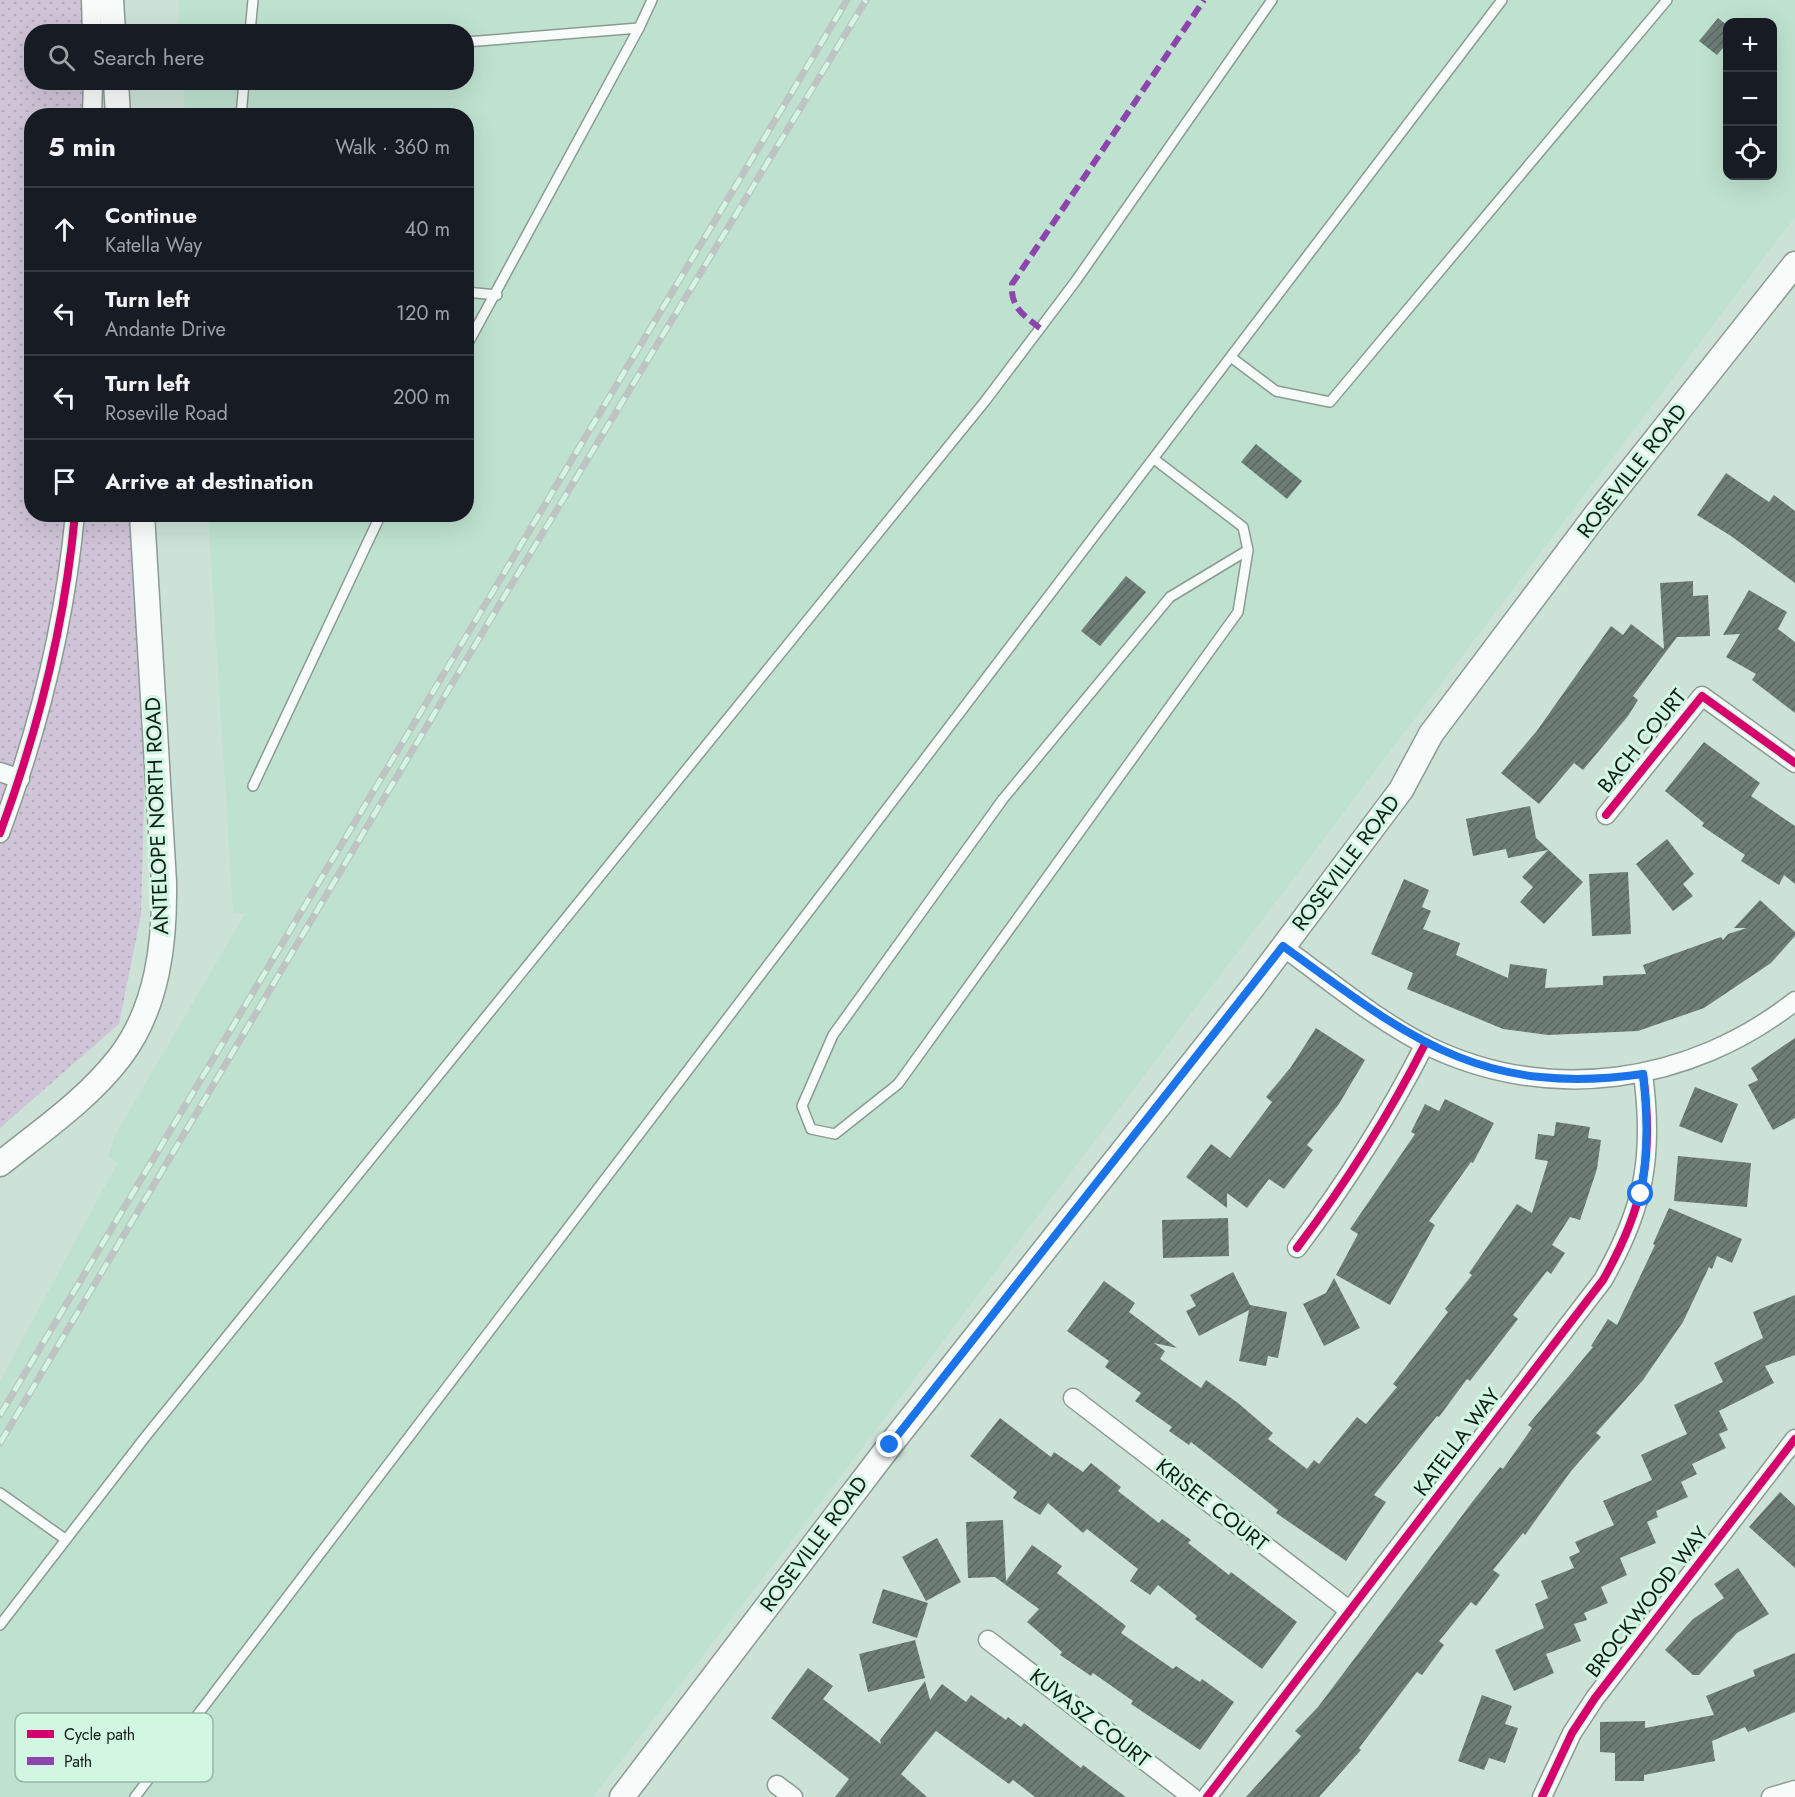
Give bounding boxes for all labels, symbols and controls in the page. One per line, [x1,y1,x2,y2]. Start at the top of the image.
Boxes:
map controls [1723,18,1777,180]
button: + [1723,18,1777,72]
search box [24,24,474,90]
icon: search [45,41,78,74]
text: Search here [93,41,204,73]
button: − [1723,72,1777,126]
button: locate [1723,126,1777,180]
text: 5 min [48,128,116,166]
text: Walk · 360 m [335,133,450,162]
text: Continue [105,199,197,231]
icon: ahead [48,213,81,246]
text: 40 m [405,215,450,244]
text: Katella Way [105,231,202,260]
text: Turn left [105,283,190,315]
icon: left [48,297,81,330]
text: 120 m [396,299,450,328]
text: Andante Drive [105,315,226,344]
text: Turn left [105,367,190,399]
icon: left [48,381,81,414]
text: 200 m [393,383,450,412]
street label: ROSEVILLE ROAD [1570,398,1694,544]
text: Roseville Road [105,399,228,428]
icon: arrive [48,465,81,498]
text: Arrive at destination [105,465,314,497]
street label: BACH COURT [1591,682,1693,799]
street label: ANTELOPE NORTH ROAD [138,697,176,935]
street label: ROSEVILLE ROAD [1285,789,1407,937]
route start [1627,1180,1653,1206]
street label: KATELLA WAY [1406,1382,1508,1502]
route end [876,1431,902,1457]
street label: KRISEE COURT [1149,1452,1275,1559]
street label: ROSEVILLE ROAD [753,1470,875,1618]
street label: BROCKWOOD WAY [1579,1520,1716,1684]
street label: KUVASZ COURT [1023,1661,1157,1775]
legend [15,1713,213,1782]
text: Cycle path [64,1723,135,1746]
text: Path [64,1750,92,1773]

